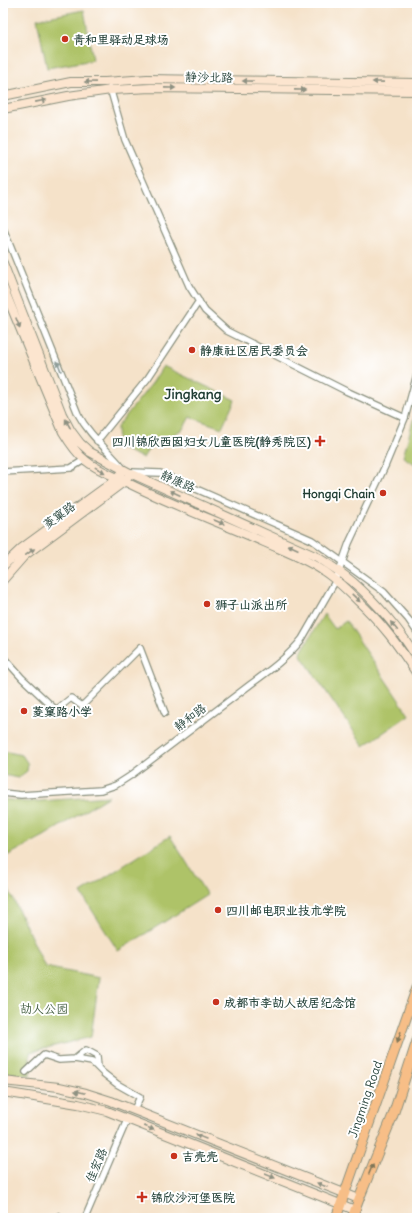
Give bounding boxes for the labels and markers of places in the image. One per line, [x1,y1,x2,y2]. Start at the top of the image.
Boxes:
place label: 青和里驿动足球场 [73,32,169,47]
marker: 青和里驿动足球场 [60,34,70,44]
place label: 静康社区居民委员会 [200,343,308,358]
marker: 静康社区居民委员会 [187,345,197,355]
place label: 四川锦欣西囡妇女儿童医院(静秀院区) [112,434,311,450]
marker: 四川锦欣西囡妇女儿童医院(静秀院区) [314,435,326,447]
place label: Hongqi Chain [303,486,375,502]
marker: Hongqi Chain [378,488,388,498]
place label: 狮子山派出所 [215,597,288,612]
marker: 狮子山派出所 [202,599,212,609]
place label: 菱窠路小学 [32,704,92,719]
marker: 菱窠路小学 [19,706,29,716]
place label: 四川邮电职业技术学院 [226,903,346,918]
marker: 四川邮电职业技术学院 [213,905,223,915]
place label: 成都市李劼人故居纪念馆 [224,995,356,1010]
marker: 成都市李劼人故居纪念馆 [211,997,221,1007]
place label: 吉壳壳 [182,1149,218,1164]
marker: 吉壳壳 [169,1151,179,1161]
place label: 锦欣沙河堡医院 [151,1190,235,1205]
marker: 锦欣沙河堡医院 [136,1191,148,1203]

